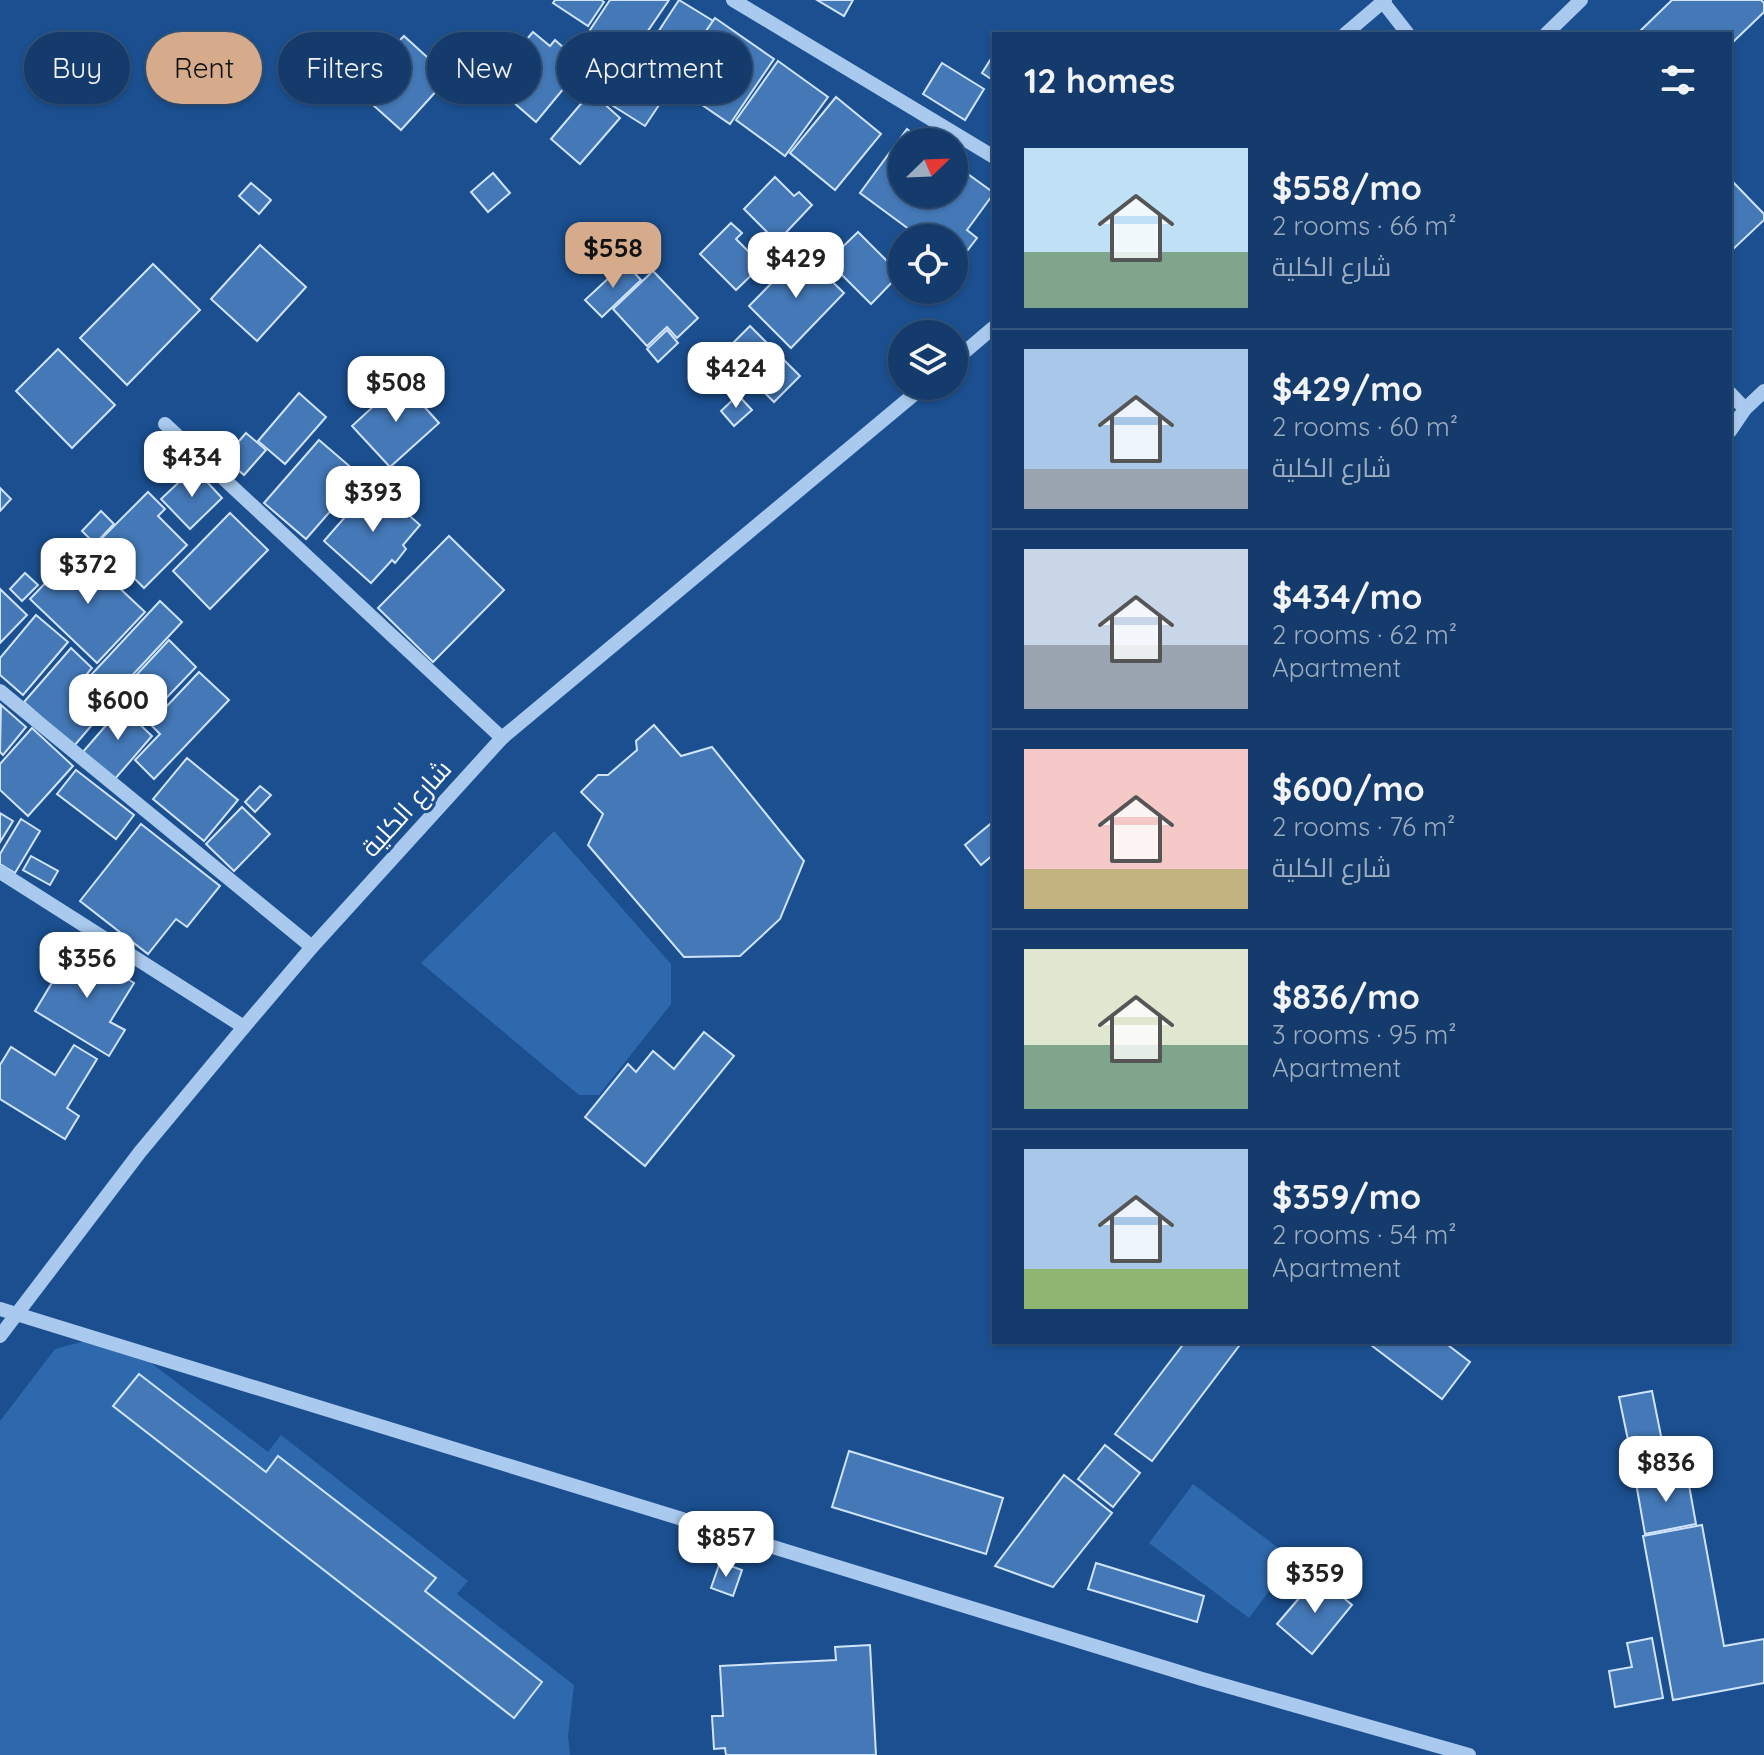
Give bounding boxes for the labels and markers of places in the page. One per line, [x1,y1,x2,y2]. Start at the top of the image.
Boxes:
pin: $558 [566,222,660,290]
pin: $429 [749,232,843,300]
pin: $424 [689,342,783,410]
pin: $508 [349,356,443,424]
pin: $434 [145,431,239,499]
pin: $393 [326,466,420,534]
pin: $372 [41,538,135,606]
pin: $600 [71,674,165,742]
pin: $356 [40,932,134,1000]
pin: $836 [1619,1436,1713,1504]
pin: $857 [679,1511,773,1579]
pin: $359 [1268,1547,1362,1615]

